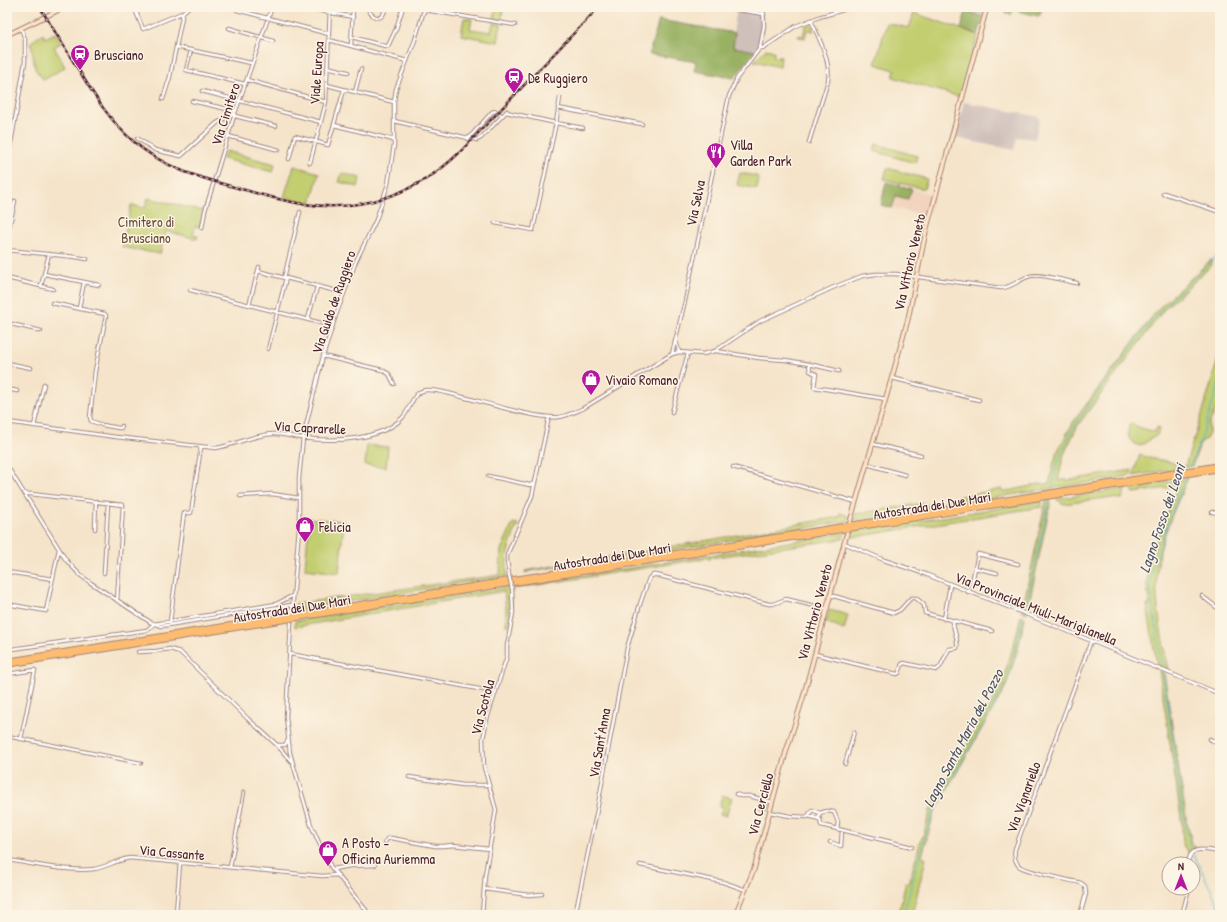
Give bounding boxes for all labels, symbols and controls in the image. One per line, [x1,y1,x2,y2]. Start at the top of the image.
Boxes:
street label: Viale Europa [304,40,329,105]
station icon: Brusciano [69,43,91,71]
place label: Brusciano [94,45,144,64]
station icon: De Ruggiero [503,66,525,94]
place label: De Ruggiero [528,68,588,88]
street label: Via Cimitero [206,80,244,148]
place label: Villa Garden Park [730,135,792,170]
restaurant icon: Villa Garden Park [705,141,727,169]
street label: Via Selva [681,178,709,228]
street label: Via Vittorio Veneto [889,211,929,312]
park label: Cimitero di Brusciano [118,212,174,247]
street label: Via Guido de Ruggiero [306,248,361,356]
shop icon: Vivaio Romano [580,368,602,396]
place label: Vivaio Romano [605,370,678,389]
street label: Via Caprarelle [273,416,347,439]
water label: Lagno Fosso dei Leoni [1134,459,1191,575]
street label: Autostrada dei Due Mari [872,486,992,524]
shop icon: Felicia [294,515,316,543]
place label: Felicia [318,517,351,536]
street label: Autostrada dei Due Mari [552,537,672,575]
street label: Via Vittorio Veneto [792,561,836,662]
street label: Via Provinciale Miuli-Mariglianella [952,567,1120,650]
street label: Autostrada dei Due Mari [232,589,352,627]
water label: Lagno Santa Maria del Pozzo [918,665,1009,811]
street label: Via Scotola [465,677,499,737]
street label: Via Sant'Anna [584,706,615,779]
street label: Via Vignariello [1001,758,1046,836]
street label: Via Cerciello [743,770,778,837]
place label: A Posto - Officina Auriemma [342,833,435,868]
shop icon: A Posto - Officina Auriemma [317,839,339,867]
street label: Via Cassante [138,840,206,864]
north arrow [1161,856,1201,896]
text: N [1178,859,1184,873]

